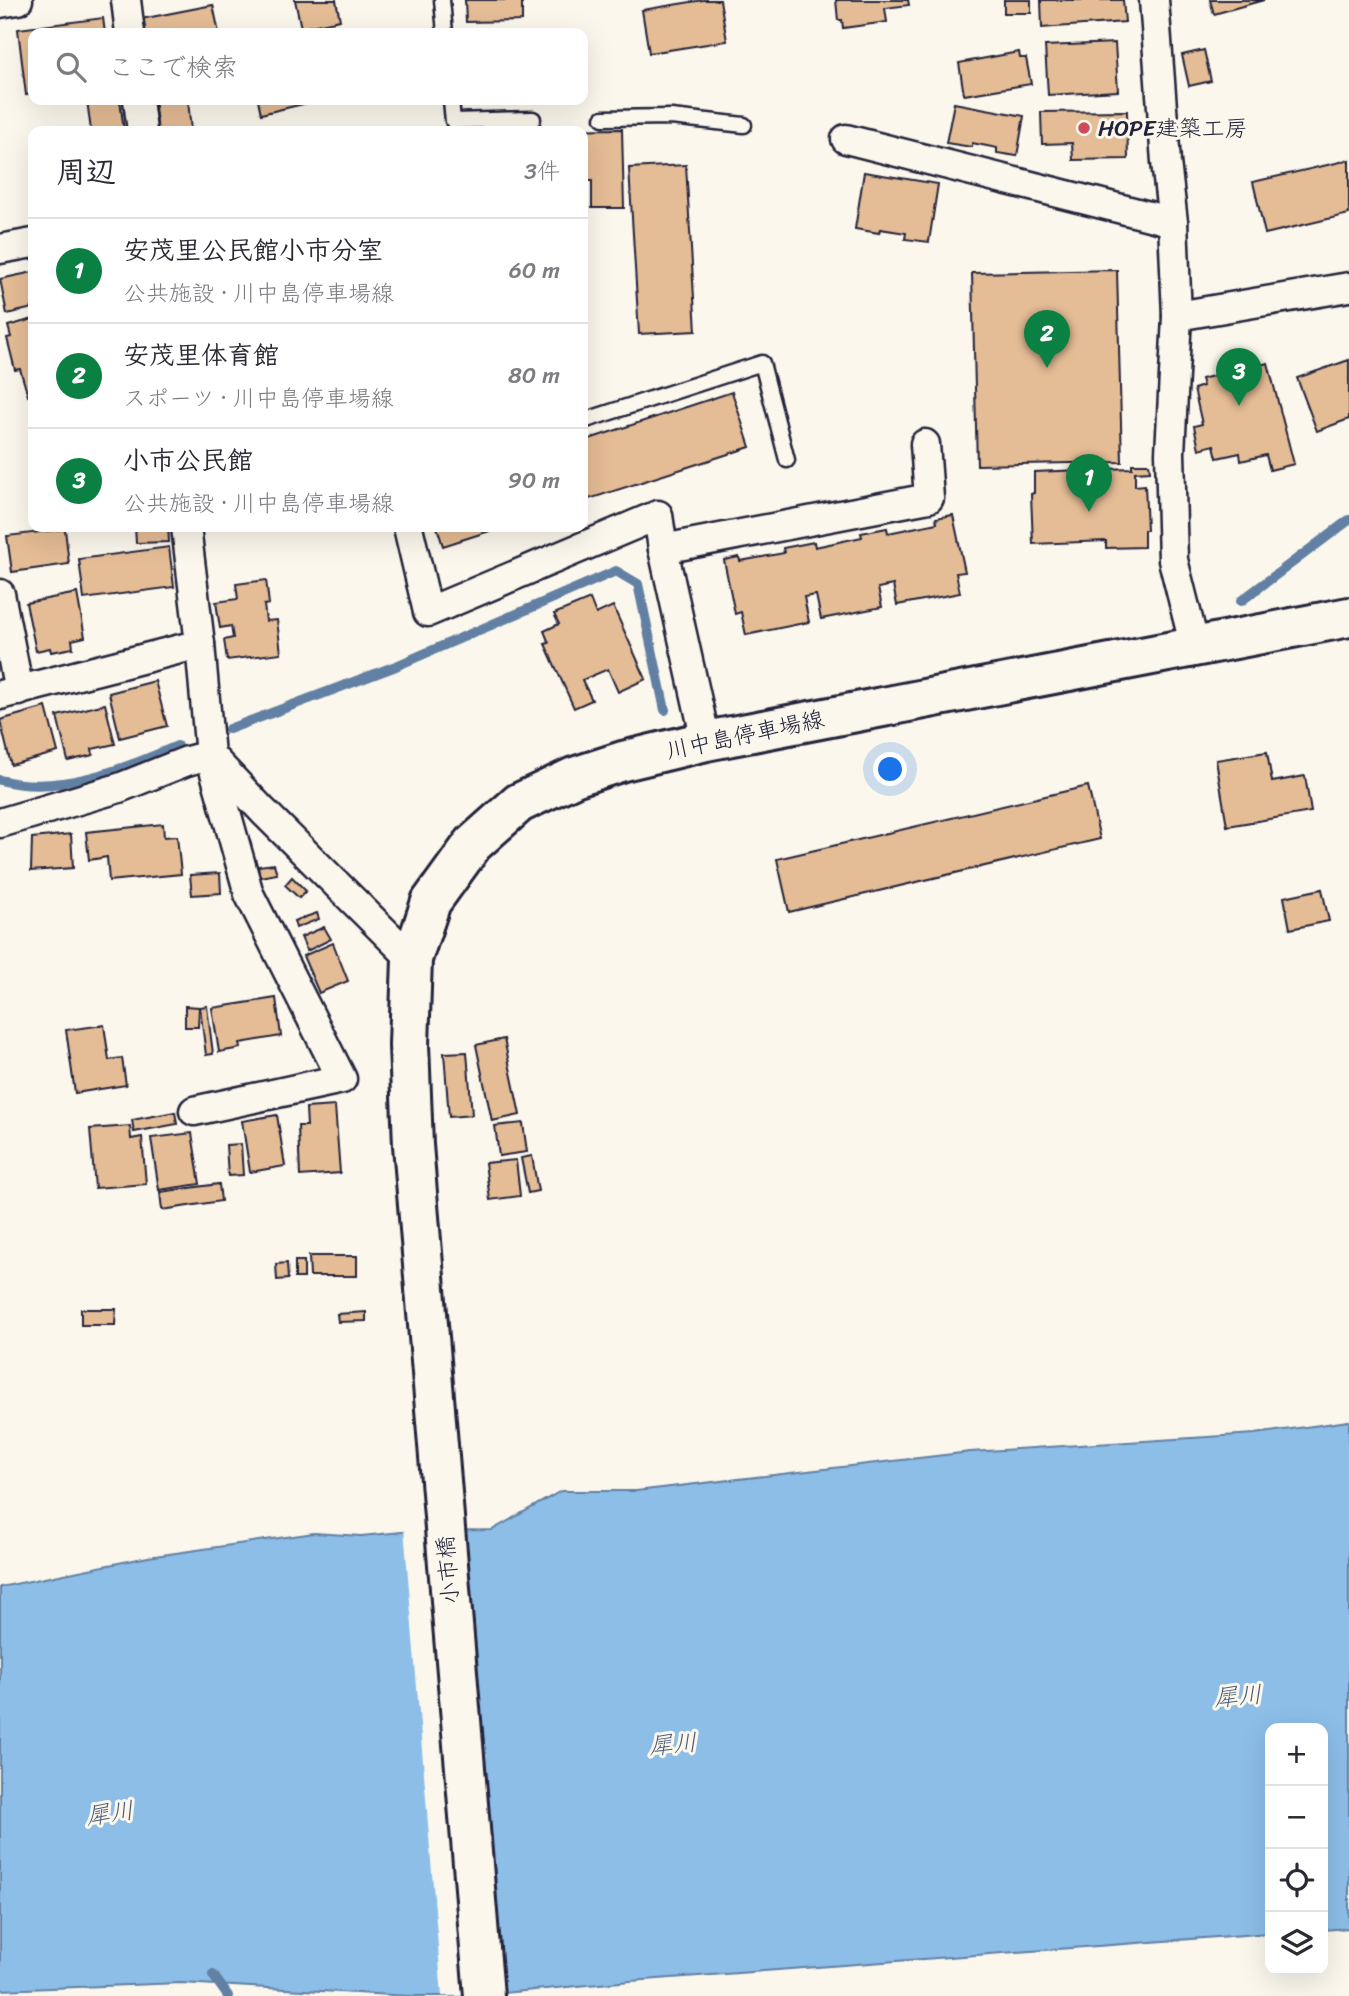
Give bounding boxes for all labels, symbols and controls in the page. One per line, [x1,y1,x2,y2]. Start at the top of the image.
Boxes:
search box [28,28,588,105]
text: ここで検索 [108,44,238,90]
icon: search [52,48,90,86]
place label: HOPE建築工房 [1098,108,1247,149]
marker: HOPE建築工房 [1076,120,1092,136]
text: 周辺 [56,145,116,199]
text: 3件 [524,151,560,192]
text: 安茂里公民館小市分室 [123,227,383,273]
text: 1 [74,250,84,291]
text: 60 m [509,250,560,291]
text: 公共施設 · 川中島停車場線 [123,273,394,314]
pin: 2 [1024,310,1070,368]
text: 安茂里体育館 [123,332,279,378]
pin: 3 [1216,348,1262,406]
text: 2 [72,355,86,396]
text: 80 m [508,355,560,396]
text: スポーツ · 川中島停車場線 [123,378,394,419]
text: 小市公民館 [123,437,253,483]
pin: 1 [1066,454,1112,512]
text: 3 [73,460,85,501]
text: 90 m [508,460,560,501]
text: 公共施設 · 川中島停車場線 [123,483,394,524]
street label: 川中島停車場線 [662,698,828,772]
your location [873,752,907,786]
street label: 小市橋 [425,1534,471,1606]
water label: 犀川 [1212,1673,1264,1719]
water label: 犀川 [647,1721,699,1767]
map controls [1265,1723,1328,1975]
button: + [1265,1723,1328,1786]
button: − [1265,1786,1328,1849]
water label: 犀川 [83,1789,137,1837]
button: locate [1265,1849,1328,1912]
button: layers [1265,1912,1328,1975]

